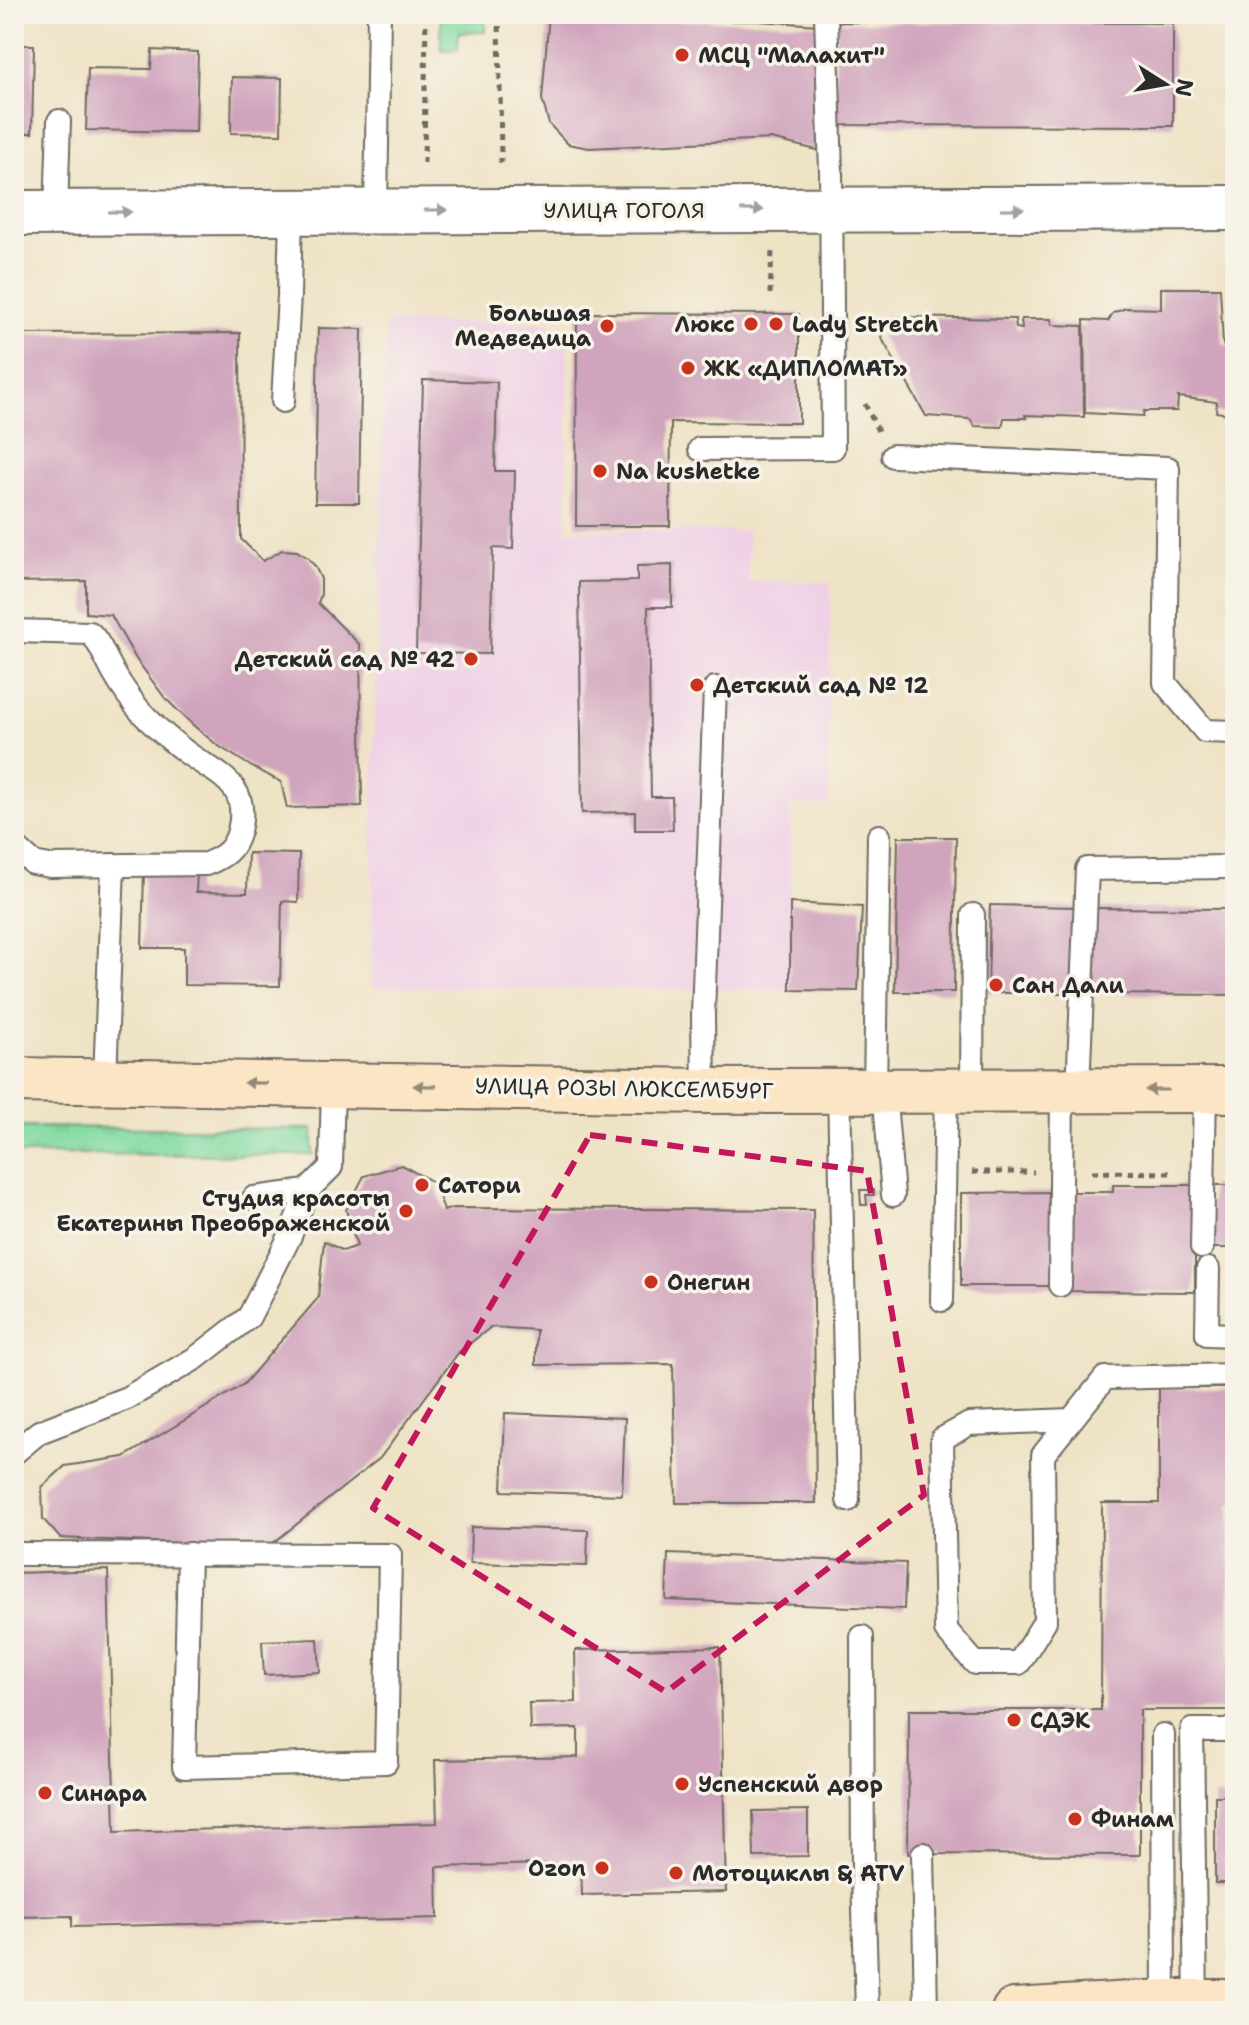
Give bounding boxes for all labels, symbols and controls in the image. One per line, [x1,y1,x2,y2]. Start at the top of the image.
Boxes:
place label: МСЦ "Малахит" [698,41,885,70]
north arrow [1125,44,1205,124]
marker: МСЦ "Малахит" [673,46,691,64]
text: N [1168,76,1200,99]
street label: УЛИЦА ГОГОЛЯ [543,196,705,225]
one-way arrow [1000,203,1025,215]
one-way arrow [424,204,449,216]
one-way arrow [740,204,765,216]
one-way arrow [108,206,133,218]
place label: Большая Медведица [455,299,591,353]
place label: Люкс [675,310,735,339]
place label: Lady Stretch [792,310,939,339]
marker: Люкс [742,315,760,333]
marker: Lady Stretch [767,315,785,333]
marker: Большая Медведица [598,317,616,335]
place label: ЖК «ДИПЛОМАТ» [704,354,907,383]
marker: ЖК «ДИПЛОМАТ» [679,359,697,377]
place label: Na kushetke [616,457,760,486]
marker: Na kushetke [591,462,609,480]
place label: Детский сад № 42 [235,645,455,674]
marker: Детский сад № 42 [462,650,480,668]
place label: Детский сад № 12 [713,671,928,700]
marker: Детский сад № 12 [688,676,706,694]
place label: Сан Дали [1012,971,1124,1000]
marker: Сан Дали [987,976,1005,994]
street label: УЛИЦА РОЗЫ ЛЮКСЕМБУРГ [475,1071,774,1106]
one-way arrow [242,1077,267,1089]
one-way arrow [412,1080,437,1092]
one-way arrow [1144,1084,1169,1096]
place label: Сатори [438,1171,521,1200]
marker: Сатори [413,1176,431,1194]
place label: Студия красоты Екатерины Преображенской [56,1184,390,1238]
marker: Студия красоты Екатерины Преображенской [397,1202,415,1220]
place label: Онегин [667,1268,751,1297]
marker: Онегин [642,1273,660,1291]
place label: СДЭК [1030,1706,1090,1735]
marker: СДЭК [1005,1711,1023,1729]
place label: Успенский двор [698,1770,883,1799]
marker: Успенский двор [673,1775,691,1793]
place label: Синара [61,1779,147,1808]
marker: Синара [36,1784,54,1802]
place label: Финам [1091,1805,1174,1834]
marker: Финам [1066,1810,1084,1828]
place label: Ozon [528,1854,586,1883]
marker: Ozon [593,1859,611,1877]
place label: Мотоциклы & ATV [692,1859,905,1888]
marker: Мотоциклы & ATV [667,1864,685,1882]

